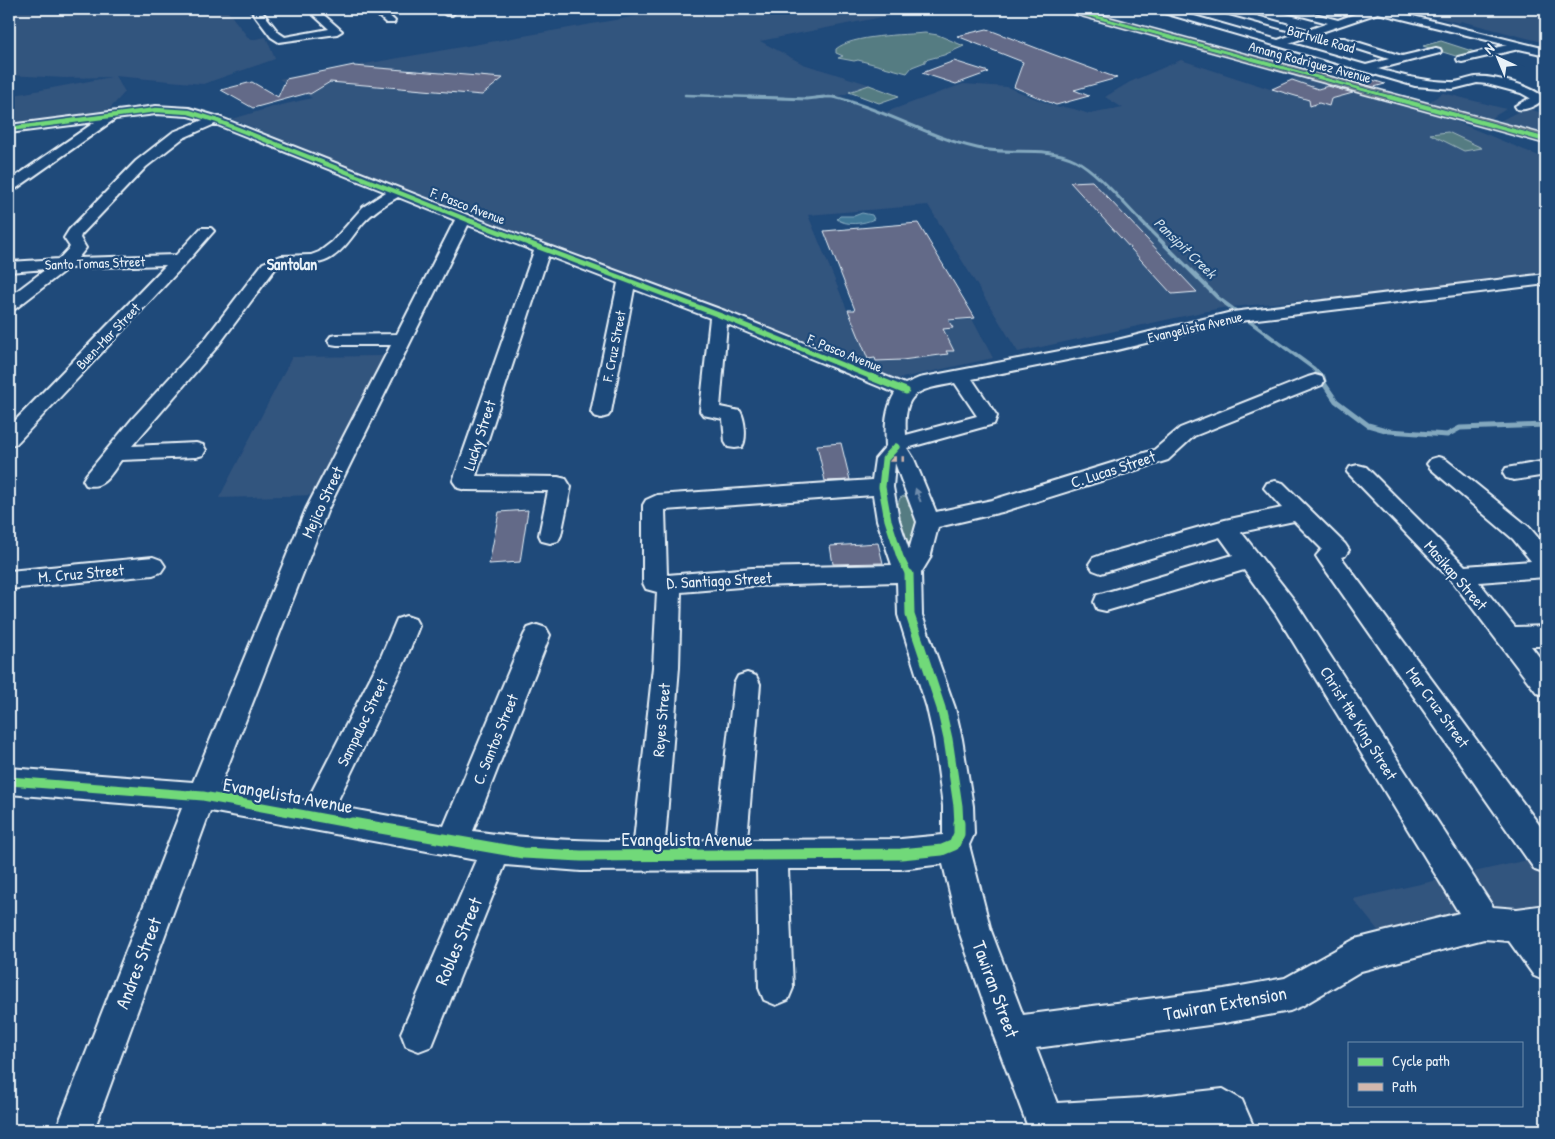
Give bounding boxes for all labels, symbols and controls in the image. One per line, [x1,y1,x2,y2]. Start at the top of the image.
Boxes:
street label: Bartville Road [1285,20,1358,57]
north arrow [1472,32,1522,82]
street label: Amang Rodriguez Avenue [1247,36,1374,88]
text: N [1479,38,1498,58]
street label: F. Pasco Avenue [427,182,509,229]
water label: Pansipit Creek [1149,212,1223,284]
street label: Santo Tomas Street [45,251,146,274]
district label: Santolan [267,253,317,275]
street label: Buen-Mar Street [71,298,144,373]
street label: Evangelista Avenue [1146,306,1245,348]
street label: F. Cruz Street [597,309,630,384]
street label: F. Pasco Avenue [804,329,886,376]
street label: Lucky Street [457,396,501,473]
street label: C. Lucas Street [1068,445,1159,493]
street label: Mejico Street [296,462,348,541]
one-way arrow [914,487,922,502]
street label: Masikap Street [1419,535,1493,615]
street label: M. Cruz Street [37,558,125,588]
street label: D. Santiago Street [666,566,773,594]
street label: Christ the King Street [1315,662,1403,784]
street label: Mar Cruz Street [1401,662,1475,752]
street label: Sampaloc Street [331,674,393,770]
street label: Reyes Street [647,682,675,758]
street label: C. Santos Street [467,690,523,788]
street label: Evangelista Avenue [221,771,355,819]
street label: Evangelista Avenue [621,826,753,852]
street label: Robles Street [428,893,488,989]
street label: Andres Street [109,913,168,1013]
street label: Tawiran Street [966,937,1026,1041]
street label: Tawiran Extension [1161,979,1289,1027]
legend [1348,1042,1522,1106]
text: Cycle path [1392,1050,1450,1071]
text: Path [1392,1076,1417,1097]

